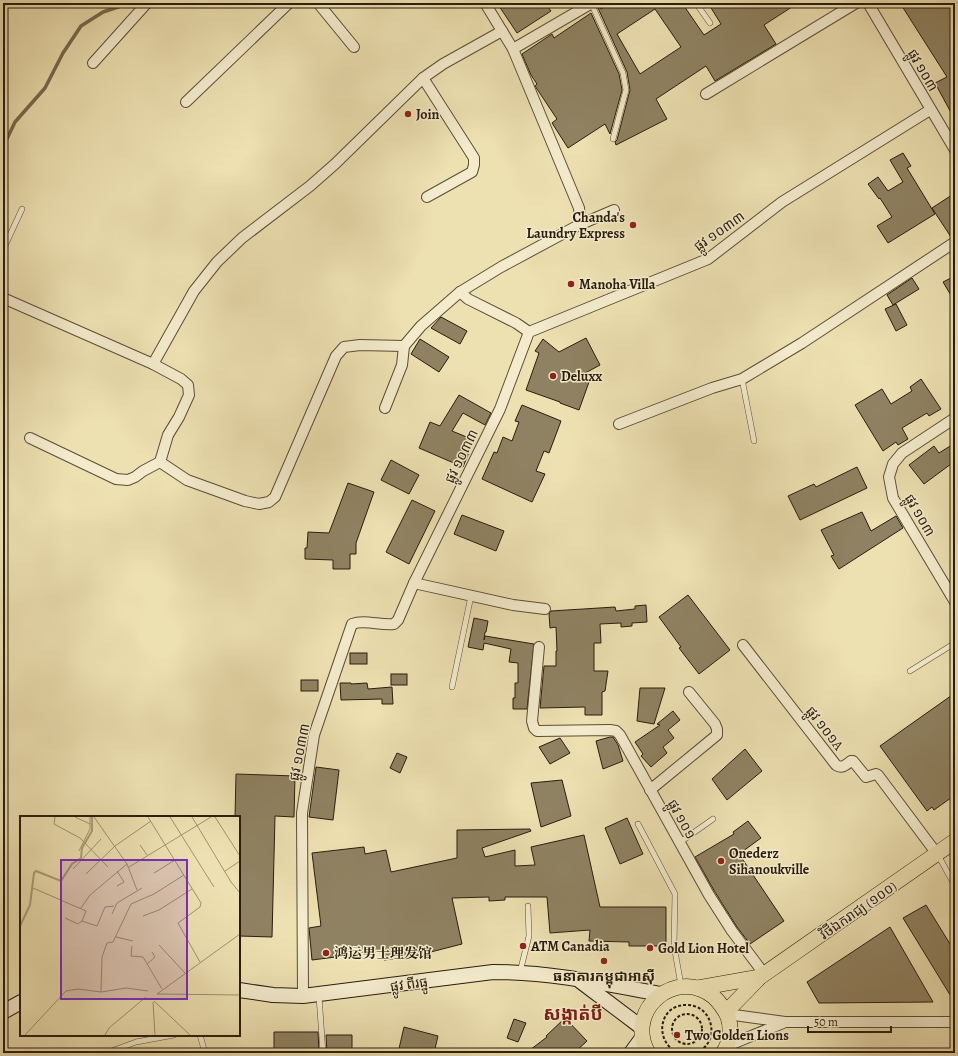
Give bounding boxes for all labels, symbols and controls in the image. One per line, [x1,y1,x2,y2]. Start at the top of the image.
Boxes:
street label: ផ្លូវ ១០៣ [901,46,942,96]
place label: Join [416,105,440,124]
marker: Join [403,109,413,119]
street label: ផ្លូវ ១០៣៣ [690,207,750,258]
place label: Chanda's Laundry Express [527,208,625,243]
marker: Chanda's Laundry Express [628,220,638,230]
place label: Manoha Villa [579,275,656,294]
marker: Manoha Villa [566,279,576,289]
place label: Deluxx [561,367,602,386]
marker: Deluxx [548,371,558,381]
street label: ផ្លូវ ១០៣៣ [440,426,485,487]
street label: ផ្លូវ ១០៣ [898,491,939,541]
street label: ផ្លូវ ១០១A [800,702,848,756]
street label: ផ្លូវ ១០៣៣ [285,722,316,783]
street label: ផ្លូវ ១០១ [661,796,700,844]
inset map [20,816,240,1036]
place label: Onederz Sihanoukville [729,844,810,879]
marker: Onederz Sihanoukville [716,856,726,866]
street label: វិថីឯករាជ្យ (១០០) [816,877,901,944]
place label: ATM Canadia [530,937,610,956]
place label: Gold Lion Hotel [658,939,749,958]
marker: ATM Canadia [518,941,528,951]
marker: Gold Lion Hotel [645,943,655,953]
place label: 鸿运男士理发馆 [334,944,432,963]
marker: 鸿运男士理发馆 [321,948,331,958]
marker: ធនាគារកម្ពុជាអាសុី [599,956,609,966]
place label: ធនាគារកម្ពុជាអាសុី [553,967,655,989]
street label: ផ្លូវ ពីរធ្នូ [389,972,430,999]
district label: សង្កាត់បី [543,1002,603,1026]
scale bar [808,1008,891,1034]
text: 50 m [814,1014,838,1030]
place label: Two Golden Lions [685,1026,789,1045]
marker: Two Golden Lions [672,1030,682,1040]

